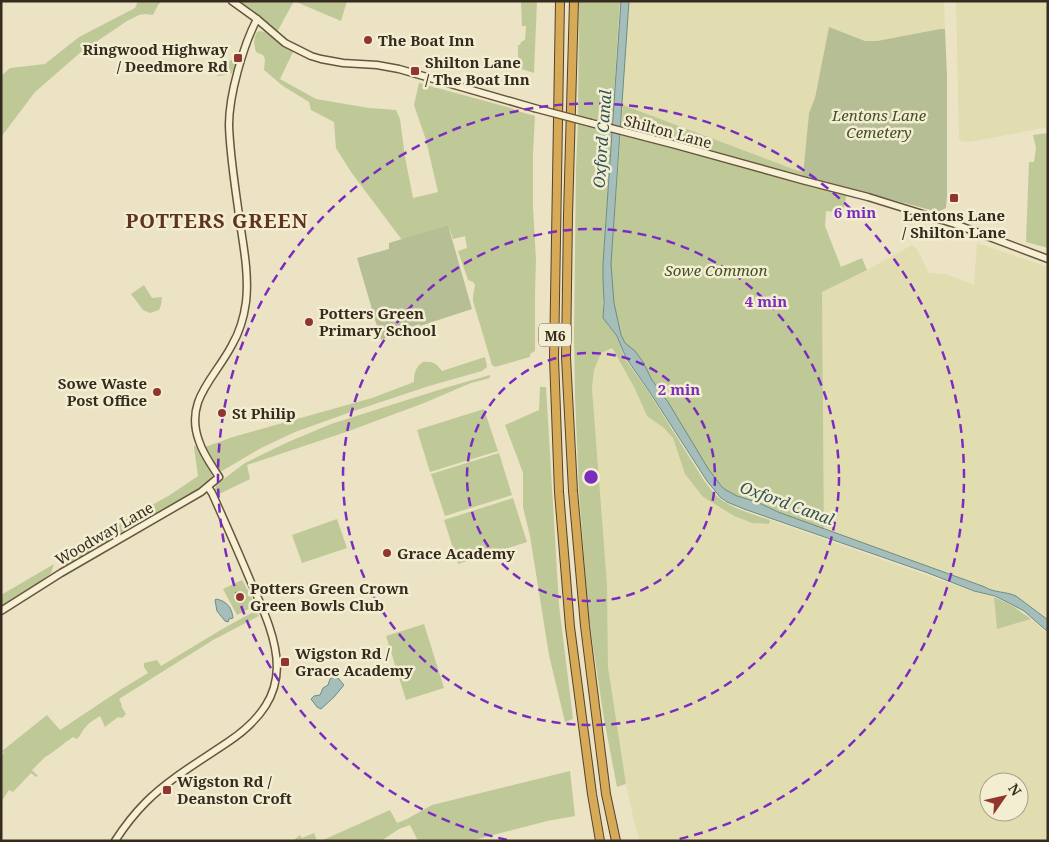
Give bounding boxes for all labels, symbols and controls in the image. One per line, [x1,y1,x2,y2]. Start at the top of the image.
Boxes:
place label: The Boat Inn [378,30,475,50]
marker: The Boat Inn [362,34,374,46]
place label: Ringwood Highway / Deedmore Rd [83,39,228,76]
marker: Ringwood Highway / Deedmore Rd [232,52,244,64]
place label: Shilton Lane / The Boat Inn [425,52,530,89]
marker: Shilton Lane / The Boat Inn [409,65,421,77]
water label: Oxford Canal [588,89,616,189]
park label: Lentons Lane Cemetery [831,105,927,142]
street label: Shilton Lane [622,110,714,152]
marker: Lentons Lane / Shilton Lane [948,192,960,204]
text: 6 min [834,202,876,222]
place label: Lentons Lane / Shilton Lane [902,205,1006,242]
district label: POTTERS GREEN [126,207,308,234]
park label: Sowe Common [665,260,767,280]
text: 4 min [745,291,787,311]
place label: Potters Green Primary School [319,303,437,340]
marker: Potters Green Primary School [303,316,315,328]
road number: M6 [539,324,571,346]
place label: Sowe Waste Post Office [58,373,147,410]
text: 2 min [658,379,700,399]
marker: Sowe Waste Post Office [151,386,163,398]
place label: St Philip [232,403,296,423]
marker: St Philip [216,407,228,419]
centre of rings [582,468,600,486]
water label: Oxford Canal [737,476,837,530]
street label: Woodway Lane [51,497,157,569]
place label: Grace Academy [397,543,515,563]
marker: Grace Academy [381,547,393,559]
place label: Potters Green Crown Green Bowls Club [250,578,409,615]
marker: Potters Green Crown Green Bowls Club [234,591,246,603]
place label: Wigston Rd / Grace Academy [295,643,413,680]
marker: Wigston Rd / Grace Academy [279,656,291,668]
place label: Wigston Rd / Deanston Croft [177,771,292,808]
north arrow [979,772,1029,822]
text: N [1004,780,1026,799]
marker: Wigston Rd / Deanston Croft [161,784,173,796]

